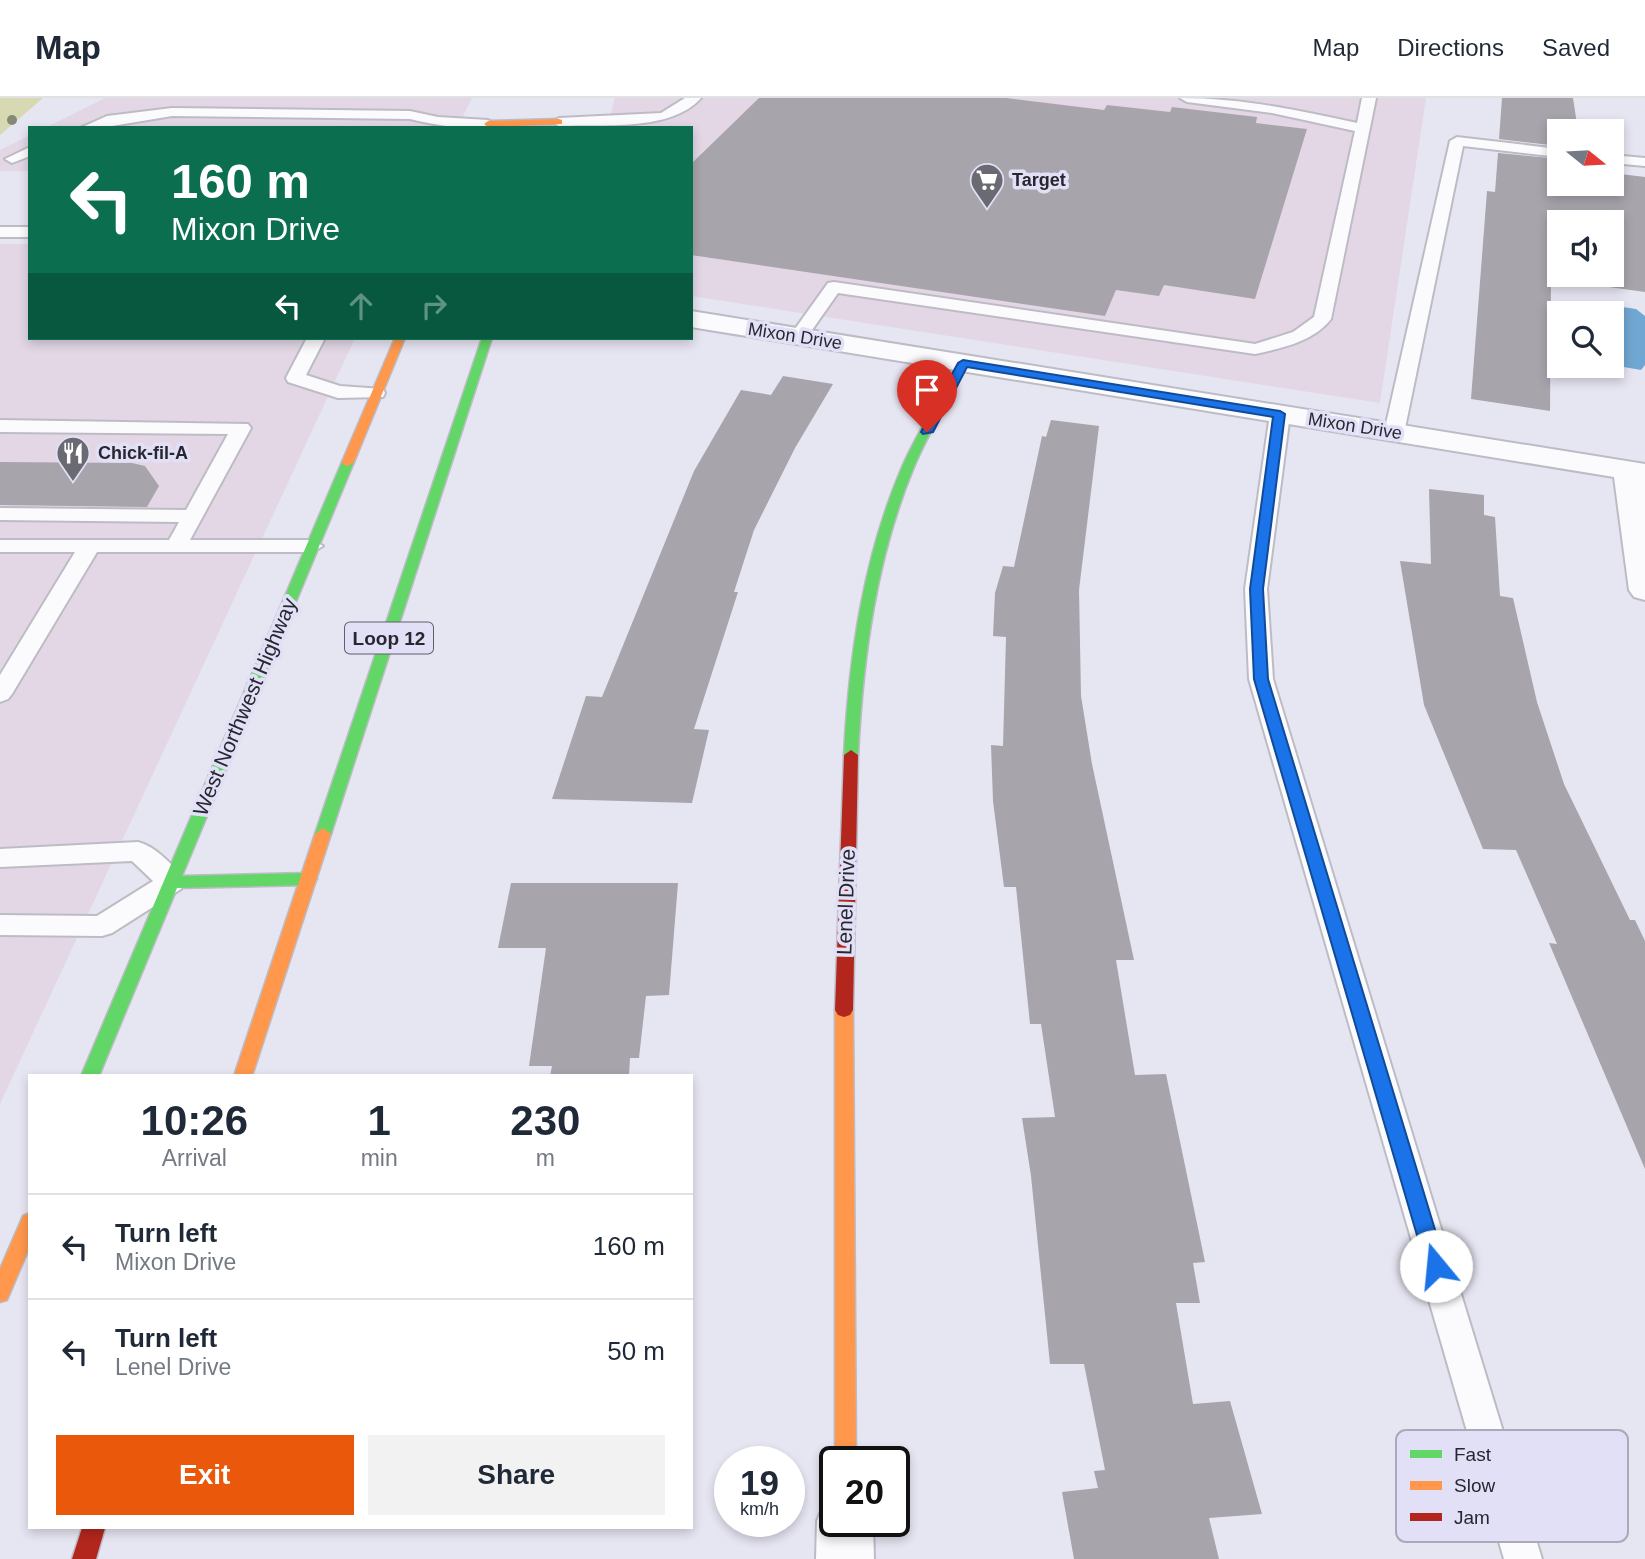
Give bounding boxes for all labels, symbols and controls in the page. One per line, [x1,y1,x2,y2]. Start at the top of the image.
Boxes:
text: Map [35,29,101,66]
text: Map [1313,34,1359,61]
text: Directions [1397,34,1504,61]
text: Saved [1542,34,1610,61]
north arrow [1547,119,1624,196]
map controls [1547,119,1624,378]
icon: left [56,154,147,245]
text: 160 m [171,154,310,208]
supermarket icon: Target [968,161,1006,210]
place label: Target [1012,170,1066,190]
button: sound [1547,210,1624,287]
text: Mixon Drive [171,211,340,247]
icon: left [269,287,307,325]
icon: ahead [342,287,380,325]
icon: right [415,287,453,325]
button: search [1547,301,1624,378]
street label: Mixon Drive [747,319,843,353]
pin [897,360,957,432]
icon: arrive [908,371,946,409]
street label: Mixon Drive [1307,409,1403,443]
restaurant icon: Chick-fil-A [54,434,92,483]
place label: Chick-fil-A [98,443,188,463]
street label: West Northwest Highway [188,594,301,819]
road number: Loop 12 [345,622,433,653]
street label: Lenel Drive [832,848,859,955]
text: 10:26 [141,1097,248,1144]
text: 1 [367,1097,391,1144]
text: 230 [510,1097,580,1144]
text: Arrival [162,1145,227,1171]
text: min [361,1145,398,1171]
text: m [536,1145,555,1171]
text: Turn left [115,1218,217,1248]
icon: left [56,1228,94,1266]
position arrow [1399,1229,1473,1303]
text: 160 m [593,1231,665,1261]
text: Mixon Drive [115,1249,236,1275]
text: Turn left [115,1323,217,1353]
icon: left [56,1333,94,1371]
text: 50 m [607,1336,665,1366]
text: Lenel Drive [115,1354,231,1380]
legend [1396,1430,1628,1542]
button: Exit [56,1435,354,1515]
button: Share [368,1435,665,1515]
text: Fast [1454,1444,1492,1465]
speed limit sign: 20 [819,1446,910,1537]
text: 19 [740,1463,779,1502]
text: Slow [1454,1475,1495,1496]
text: km/h [740,1499,779,1519]
text: Jam [1454,1507,1490,1528]

